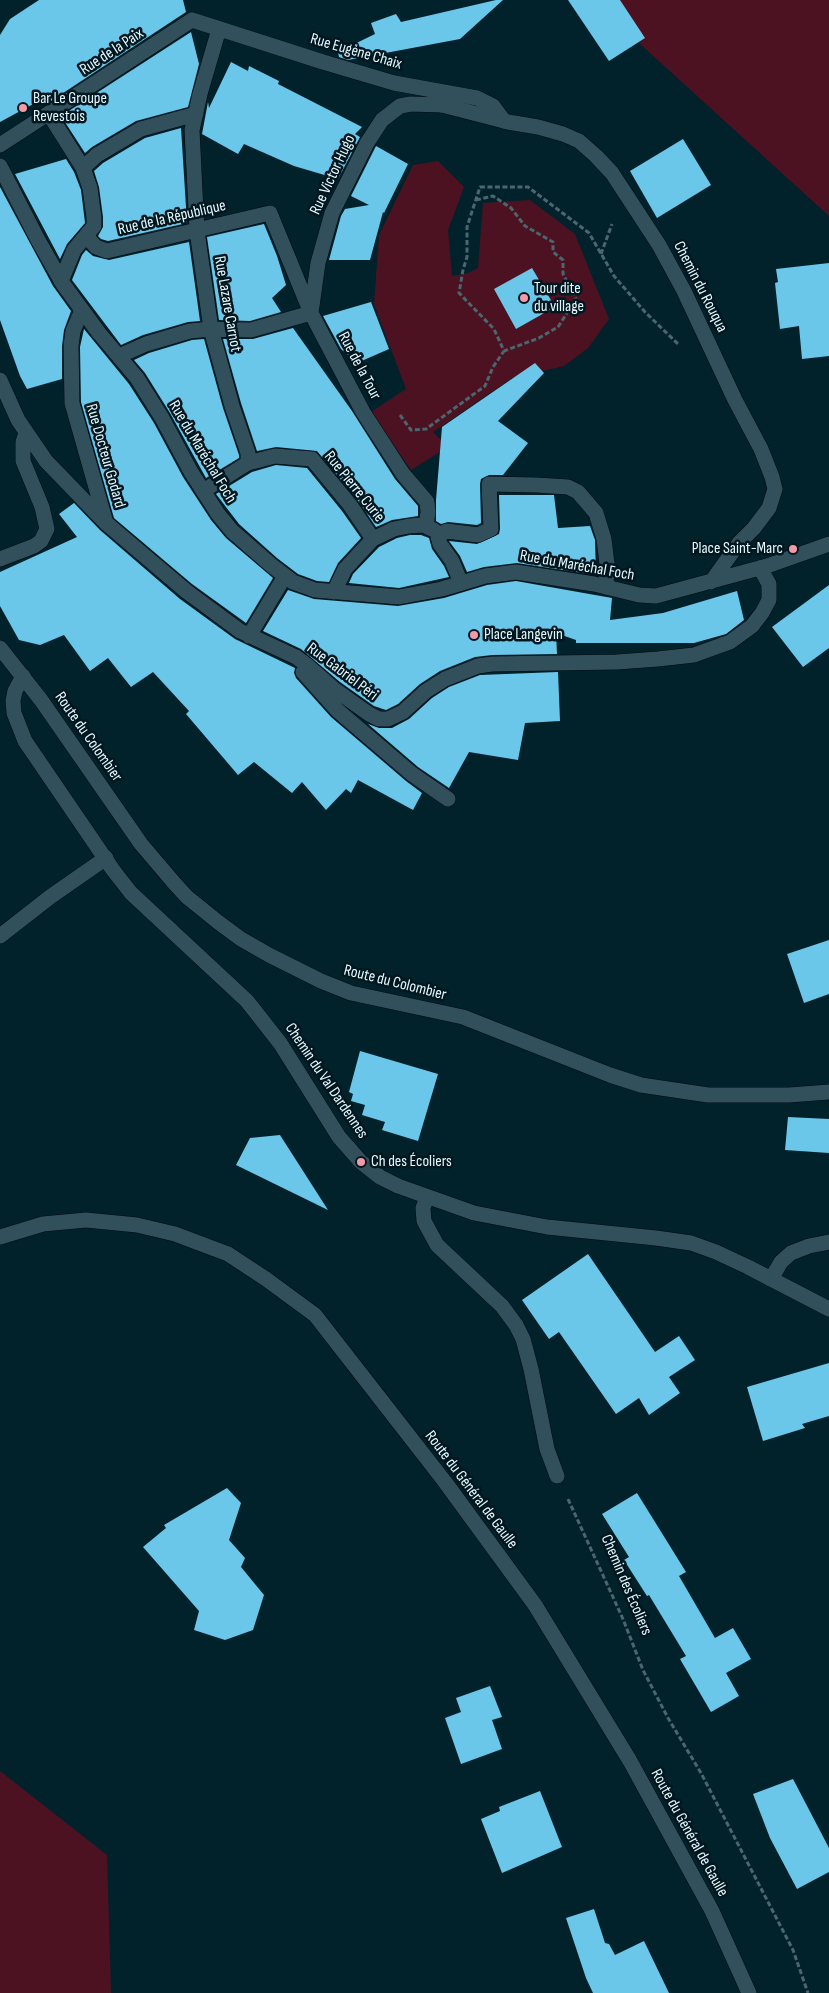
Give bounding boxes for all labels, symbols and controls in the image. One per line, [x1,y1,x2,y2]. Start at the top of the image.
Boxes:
street label: Rue de la Paix [77,24,147,80]
street label: Rue Eugène Chaix [308,30,404,74]
place label: Bar Le Groupe Revestois [33,89,107,127]
marker: Bar Le Groupe Revestois [17,102,29,114]
street label: Rue Victor Hugo [306,132,360,218]
street label: Rue de la République [116,196,228,240]
street label: Chemin du Rouqua [669,238,731,336]
street label: Rue Lazare Carnot [209,255,245,353]
place label: Tour dite du village [534,279,584,317]
marker: Tour dite du village [518,292,530,304]
street label: Rue de la Tour [333,329,385,403]
street label: Rue du Maréchal Foch [164,397,240,507]
street label: Rue Docteur Godard [81,402,129,510]
street label: Rue Pierre Curie [320,448,388,526]
place label: Place Saint-Marc [692,539,783,559]
marker: Place Saint-Marc [787,543,799,555]
street label: Rue du Maréchal Foch [518,546,636,586]
place label: Place Langevin [484,625,563,645]
marker: Place Langevin [468,629,480,641]
street label: Rue Gabriel Péri [303,639,381,705]
street label: Route du Colombier [50,689,126,785]
street label: Route du Colombier [342,961,448,1005]
street label: Chemin du Val Dardennes [280,1020,372,1142]
place label: Ch des Écoliers [371,1152,452,1172]
marker: Ch des Écoliers [355,1156,367,1168]
street label: Route du Général de Gaulle [420,1427,522,1553]
street label: Chemin des Écoliers [596,1532,656,1638]
street label: Route du Général de Gaulle [646,1766,732,1900]

